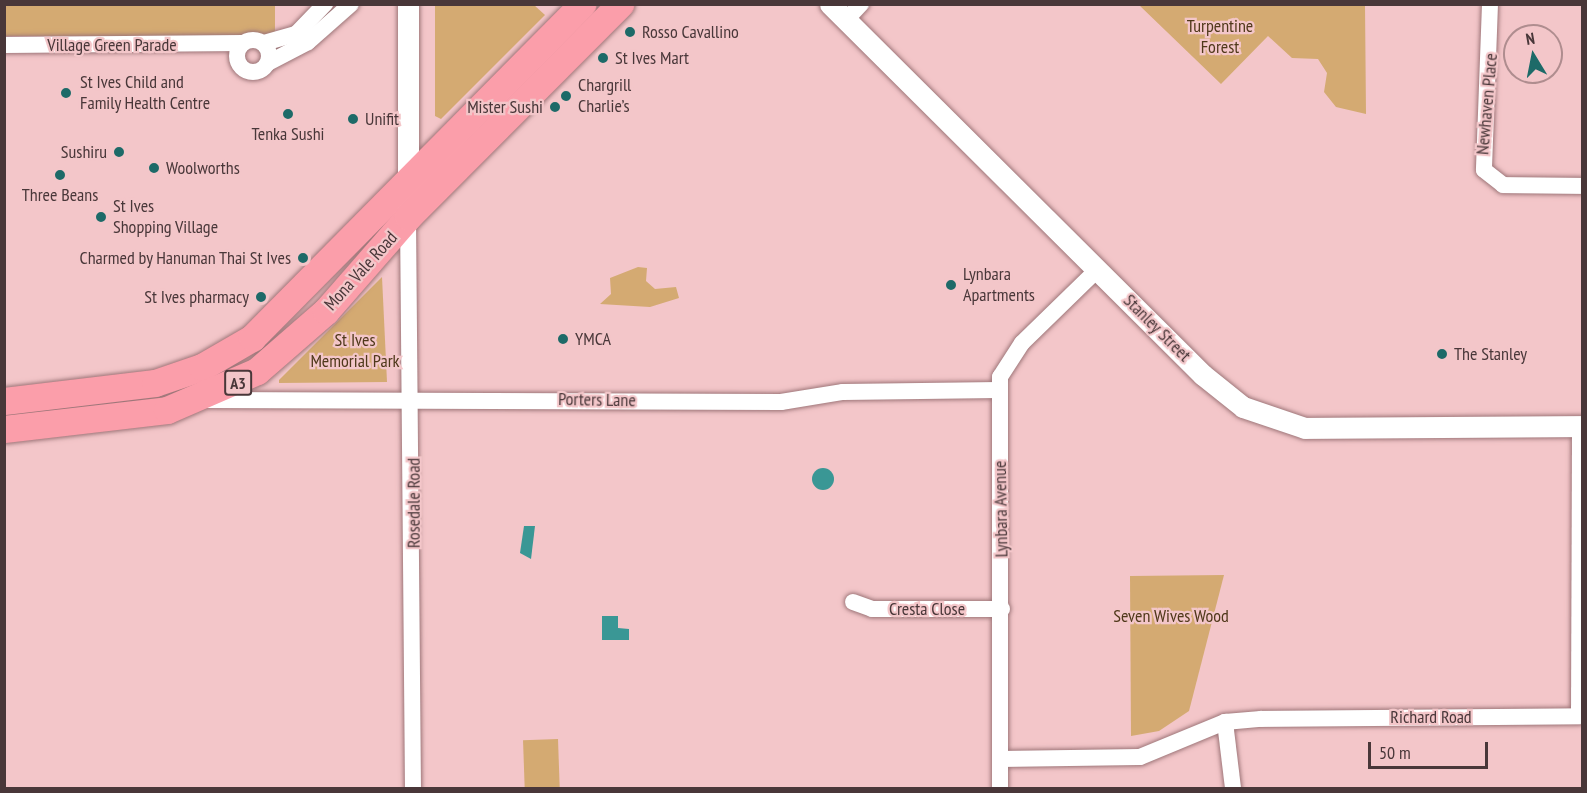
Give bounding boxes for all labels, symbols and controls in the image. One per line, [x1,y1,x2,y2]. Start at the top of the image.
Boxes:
park label: Turpentine Forest [1187,16,1253,58]
place label: Rosso Cavallino [642,21,739,43]
north arrow [1503,24,1563,84]
marker: Rosso Cavallino [623,25,637,39]
text: N [1524,28,1536,49]
street label: Village Green Parade [47,34,177,56]
place label: St Ives Mart [615,47,689,69]
marker: St Ives Mart [596,51,610,65]
street label: Newhaven Place [1472,52,1502,156]
place label: St Ives Child and Family Health Centre [80,72,211,115]
place label: Chargrill Charlie’s [578,75,631,118]
marker: St Ives Child and Family Health Centre [57,84,75,102]
marker: Chargrill Charlie’s [559,89,573,103]
place label: Mister Sushi [467,96,543,118]
marker: Mister Sushi [548,100,562,114]
marker: Tenka Sushi [281,107,295,121]
place label: Unifit [365,108,399,130]
marker: Unifit [346,112,360,126]
place label: Tenka Sushi [252,123,324,145]
place label: Sushiru [61,141,107,163]
marker: Sushiru [112,145,126,159]
place label: Woolworths [166,157,240,179]
marker: Woolworths [147,161,161,175]
marker: Three Beans [53,168,67,182]
place label: Three Beans [22,184,98,206]
place label: St Ives Shopping Village [113,196,218,238]
marker: St Ives Shopping Village [94,210,108,224]
street label: Mona Vale Road [320,227,402,315]
place label: Charmed by Hanuman Thai St Ives [78,247,291,269]
marker: Charmed by Hanuman Thai St Ives [296,251,310,265]
place label: Lynbara Apartments [963,264,1035,306]
marker: Lynbara Apartments [944,278,958,292]
place label: St Ives pharmacy [144,286,249,308]
marker: St Ives pharmacy [254,290,268,304]
street label: Stanley Street [1119,290,1195,366]
place label: YMCA [575,328,611,350]
park label: St Ives Memorial Park [310,330,400,372]
marker: YMCA [556,332,570,346]
place label: The Stanley [1454,343,1527,365]
marker: The Stanley [1435,347,1449,361]
road number: A3 [223,370,253,396]
street label: Porters Lane [558,389,636,411]
street label: Rosedale Road [403,458,425,548]
street label: Lynbara Avenue [989,460,1013,558]
street label: Cresta Close [889,598,965,620]
park label: Seven Wives Wood [1113,605,1229,627]
street label: Richard Road [1390,706,1472,728]
scale bar [1371,730,1491,768]
text: 50 m [1379,741,1411,764]

